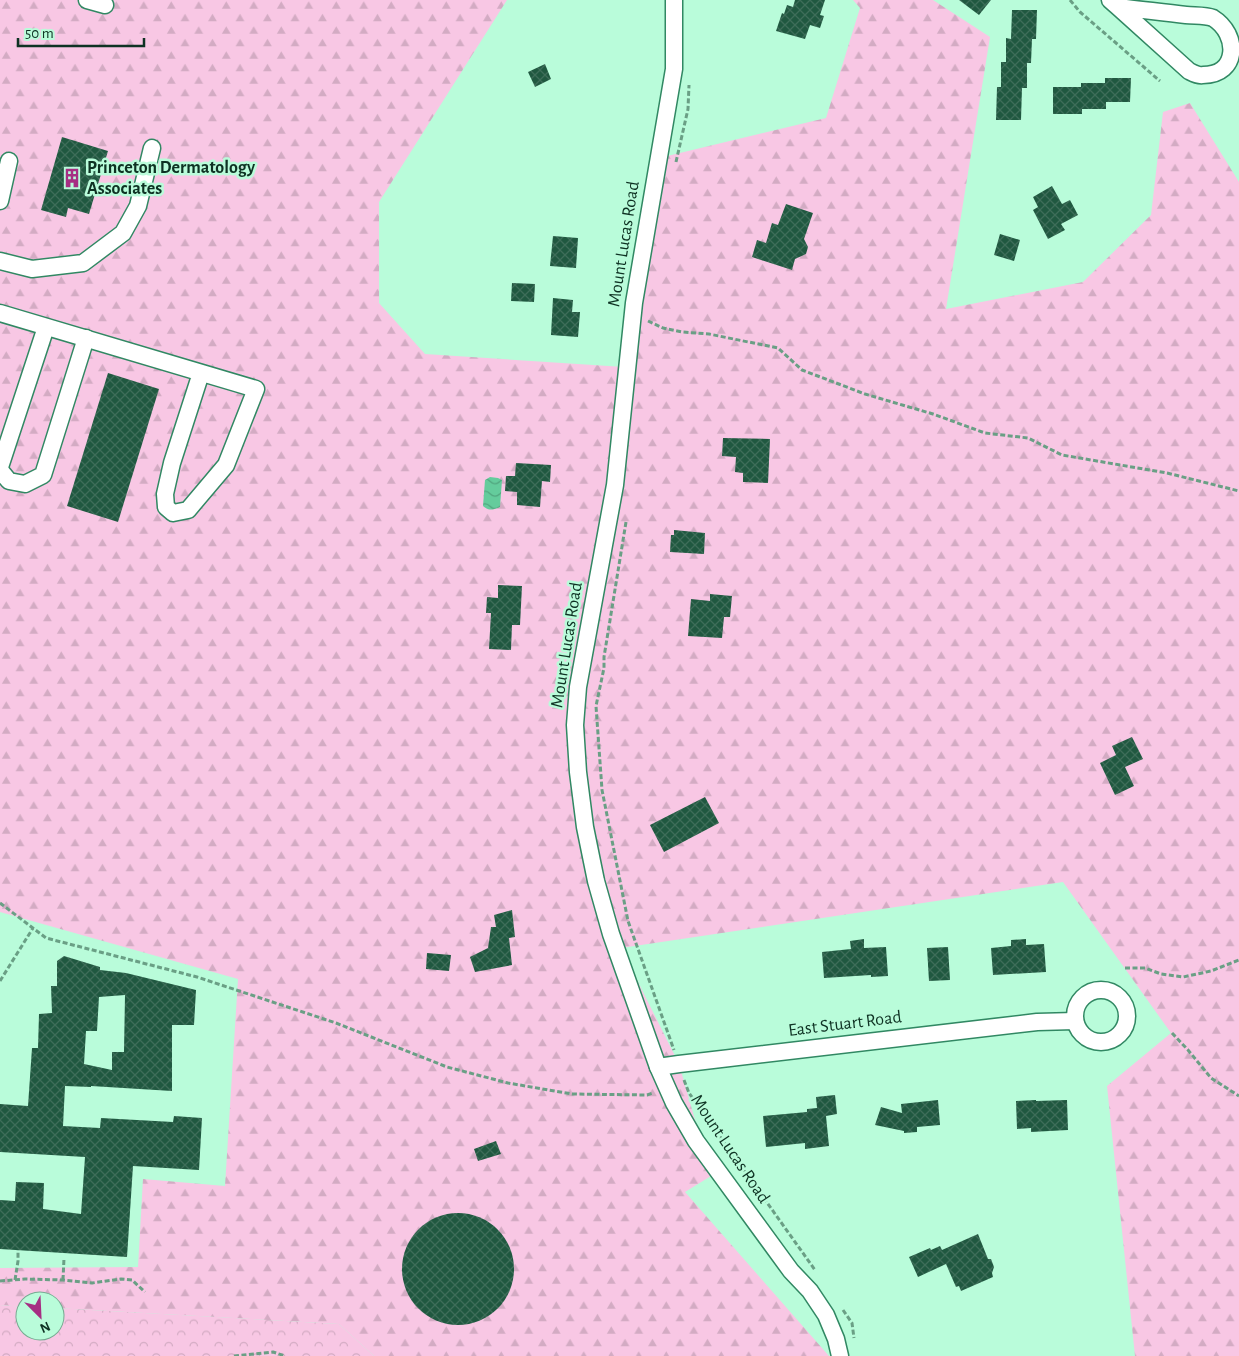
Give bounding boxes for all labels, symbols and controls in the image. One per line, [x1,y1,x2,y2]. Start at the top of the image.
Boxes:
scale bar [18,15,144,47]
text: 50 m [25,26,54,41]
place label: Princeton Dermatology Associates [87,159,256,198]
building icon: Princeton Dermatology Associates [61,167,83,189]
street label: Mount Lucas Road [605,180,643,308]
street label: Mount Lucas Road [548,581,586,709]
street label: East Stuart Road [787,1008,903,1040]
street label: Mount Lucas Road [687,1091,773,1207]
north arrow [15,1291,65,1341]
text: N [38,1319,52,1335]

